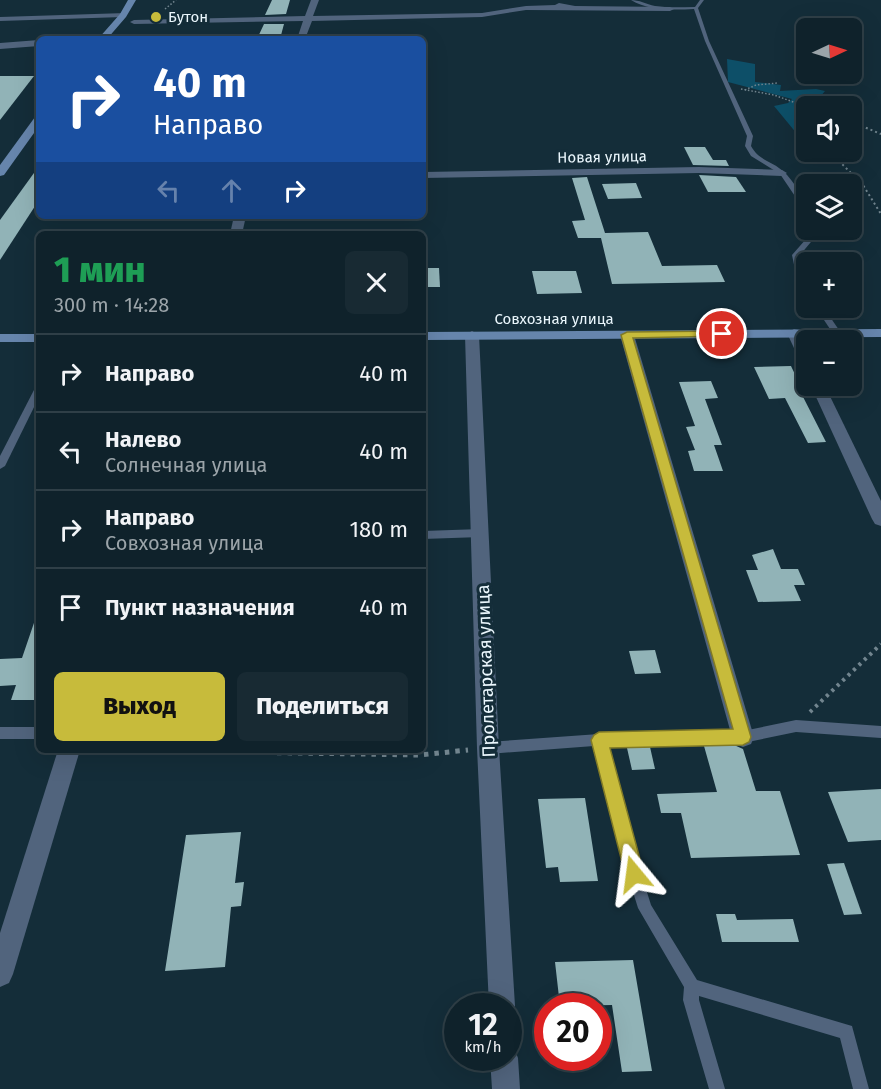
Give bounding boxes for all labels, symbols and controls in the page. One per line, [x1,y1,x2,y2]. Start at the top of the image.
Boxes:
place label: Бутон [168,8,208,26]
marker: Бутон [149,10,163,24]
north arrow [796,18,862,84]
map controls [796,18,862,396]
text: 40 m [153,58,247,108]
icon: right [54,60,132,138]
button: sound [796,96,862,162]
text: Направо [153,109,263,141]
street label: Новая улица [557,147,647,167]
icon: left [152,174,185,207]
icon: ahead [215,174,248,207]
icon: right [278,174,311,207]
button: layers [796,174,862,240]
text: 1 мин [54,248,146,292]
button: close [345,251,408,314]
button: + [796,252,862,318]
text: 300 m · 14:28 [54,293,169,317]
pin [696,308,747,359]
street label: Совхозная улица [494,310,614,328]
icon: arrive [705,317,738,350]
button: − [796,330,862,396]
icon: right [54,357,87,390]
text: Направо [105,360,194,387]
text: 40 m [359,360,408,387]
text: Налево [105,426,181,453]
icon: left [54,435,87,468]
text: 40 m [359,438,408,465]
text: Солнечная улица [105,453,267,477]
text: Направо [105,504,194,531]
icon: right [54,513,87,546]
text: 180 m [349,516,408,543]
text: Совхозная улица [105,531,264,555]
street label: Пролетарская улица [472,584,500,758]
icon: arrive [54,591,87,624]
text: Пункт назначения [105,594,295,621]
text: 40 m [359,594,408,621]
button: Выход [54,672,225,741]
button: Поделиться [237,672,408,741]
position arrow [602,842,666,906]
speed limit sign: 20 [534,993,612,1071]
text: 12 [468,1007,498,1043]
text: km/h [464,1038,502,1056]

